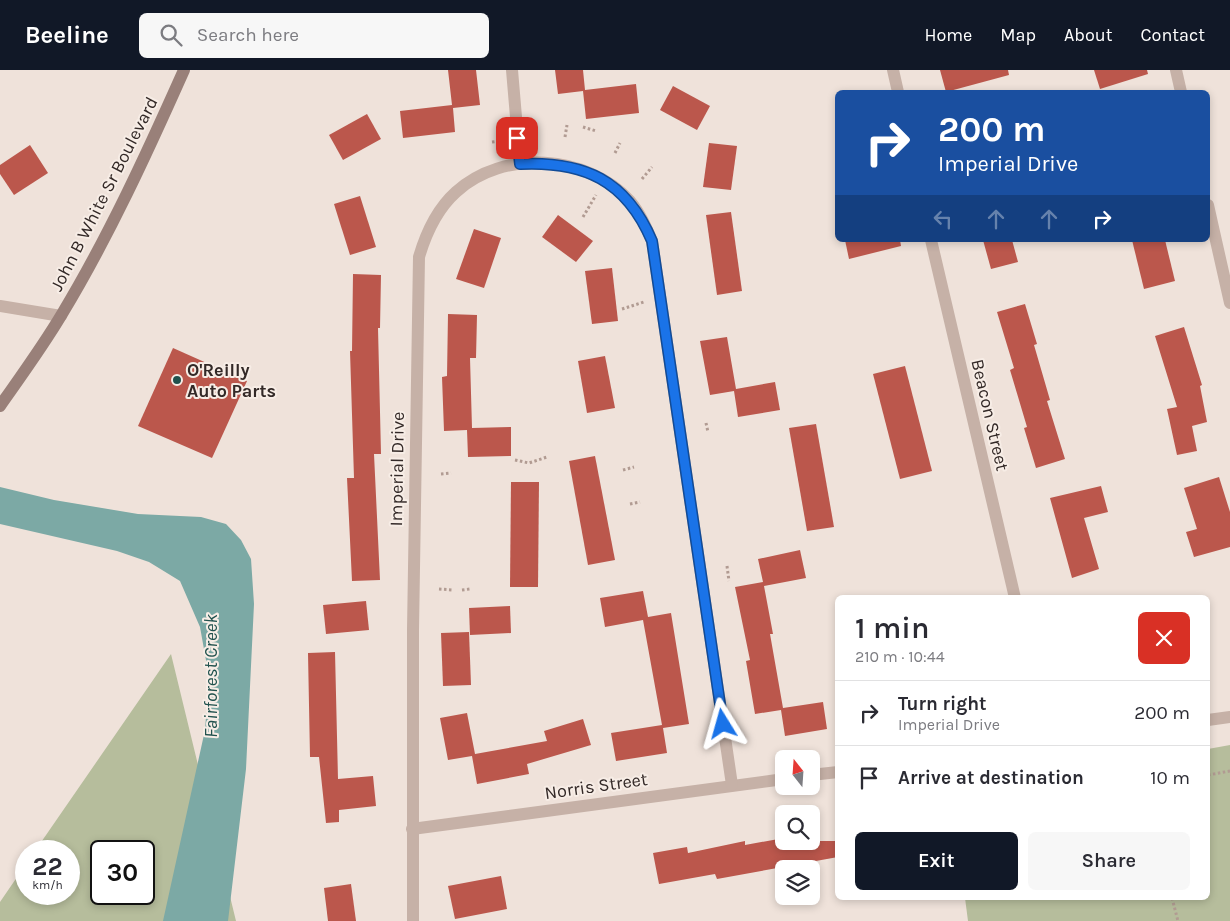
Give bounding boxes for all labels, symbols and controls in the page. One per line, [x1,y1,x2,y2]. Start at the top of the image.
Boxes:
search box [139,13,489,58]
text: Beeline [25,21,109,49]
icon: search [157,21,185,49]
text: Search here [197,24,299,46]
text: Home [924,24,972,46]
text: Map [1000,24,1036,46]
text: About [1064,24,1113,46]
text: Contact [1141,24,1205,46]
street label: John B White Sr Boulevard [45,93,163,295]
text: 200 m [938,109,1046,150]
icon: right [855,110,920,175]
pin [496,117,538,159]
icon: arrive [503,124,531,152]
text: Imperial Drive [938,151,1078,177]
icon: left [929,205,957,233]
icon: ahead [982,205,1010,233]
icon: ahead [1035,205,1063,233]
icon: right [1088,205,1116,233]
street label: Beacon Street [966,357,1014,473]
place label: O'Reilly Auto Parts [187,359,276,402]
marker: O'Reilly Auto Parts [171,374,183,386]
street label: Imperial Drive [385,411,409,527]
text: 1 min [855,610,929,646]
button: close [1138,612,1190,664]
water label: Fairforest Creek [200,614,222,738]
text: 210 m · 10:44 [855,647,945,666]
text: Turn right [898,693,987,715]
position arrow [696,697,748,749]
icon: right [855,699,883,727]
text: 200 m [1134,702,1190,724]
text: Imperial Drive [898,715,1000,734]
north arrow [775,750,820,795]
map controls [775,750,820,905]
icon: arrive [855,764,883,792]
text: Arrive at destination [898,767,1084,789]
text: 10 m [1150,767,1190,789]
street label: Norris Street [543,768,649,804]
button: search [775,805,820,850]
button: Exit [855,832,1018,890]
button: Share [1028,832,1190,890]
speed limit sign: 30 [90,840,155,905]
text: 22 [32,852,63,881]
button: layers [775,860,820,905]
text: km/h [32,878,63,892]

